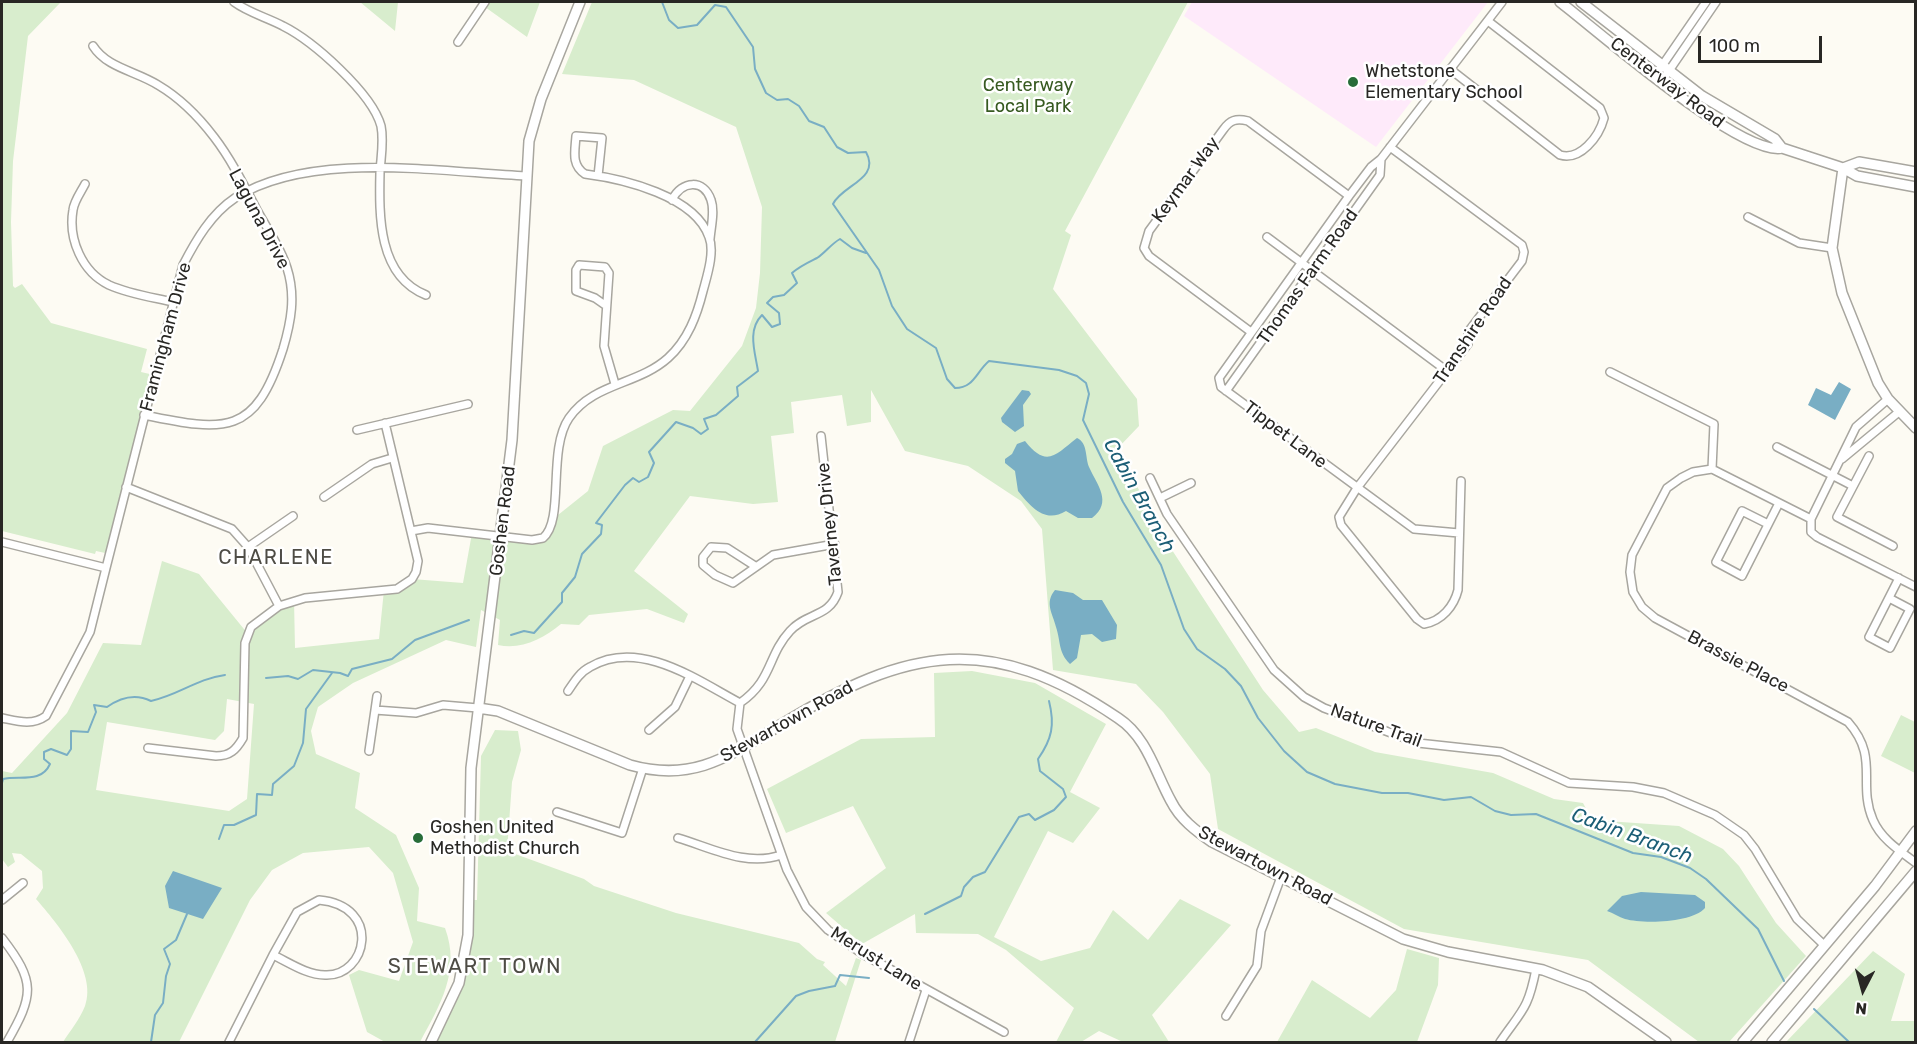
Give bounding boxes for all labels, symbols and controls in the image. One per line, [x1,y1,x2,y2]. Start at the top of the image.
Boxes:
scale bar [1701,24,1826,62]
street label: Centerway Road [1606,33,1728,133]
text: 100 m [1709,35,1760,57]
place label: Whetstone Elementary School [1365,61,1523,104]
park label: Centerway Local Park [983,75,1073,118]
marker: Whetstone Elementary School [1346,75,1360,89]
street label: Keymar Way [1148,133,1224,227]
street label: Laguna Drive [224,165,294,273]
street label: Thomas Farm Road [1253,205,1363,349]
street label: Framingham Drive [136,260,196,414]
street label: Transhire Road [1429,273,1517,389]
street label: Tippet Lane [1239,397,1331,473]
water label: Cabin Branch [1098,435,1180,557]
street label: Taverney Drive [813,462,847,586]
street label: Goshen Road [486,465,520,577]
district label: CHARLENE [218,546,334,570]
street label: Brassie Place [1684,626,1792,698]
street label: Stewartown Road [717,677,857,767]
street label: Nature Trail [1327,699,1425,753]
water label: Cabin Branch [1568,803,1696,869]
place label: Goshen United Methodist Church [430,817,580,860]
street label: Stewartown Road [1194,822,1336,910]
marker: Goshen United Methodist Church [411,831,425,845]
street label: Merust Lane [826,922,926,996]
district label: STEWART TOWN [388,954,562,980]
north arrow [1833,960,1893,1020]
text: N [1854,998,1868,1018]

